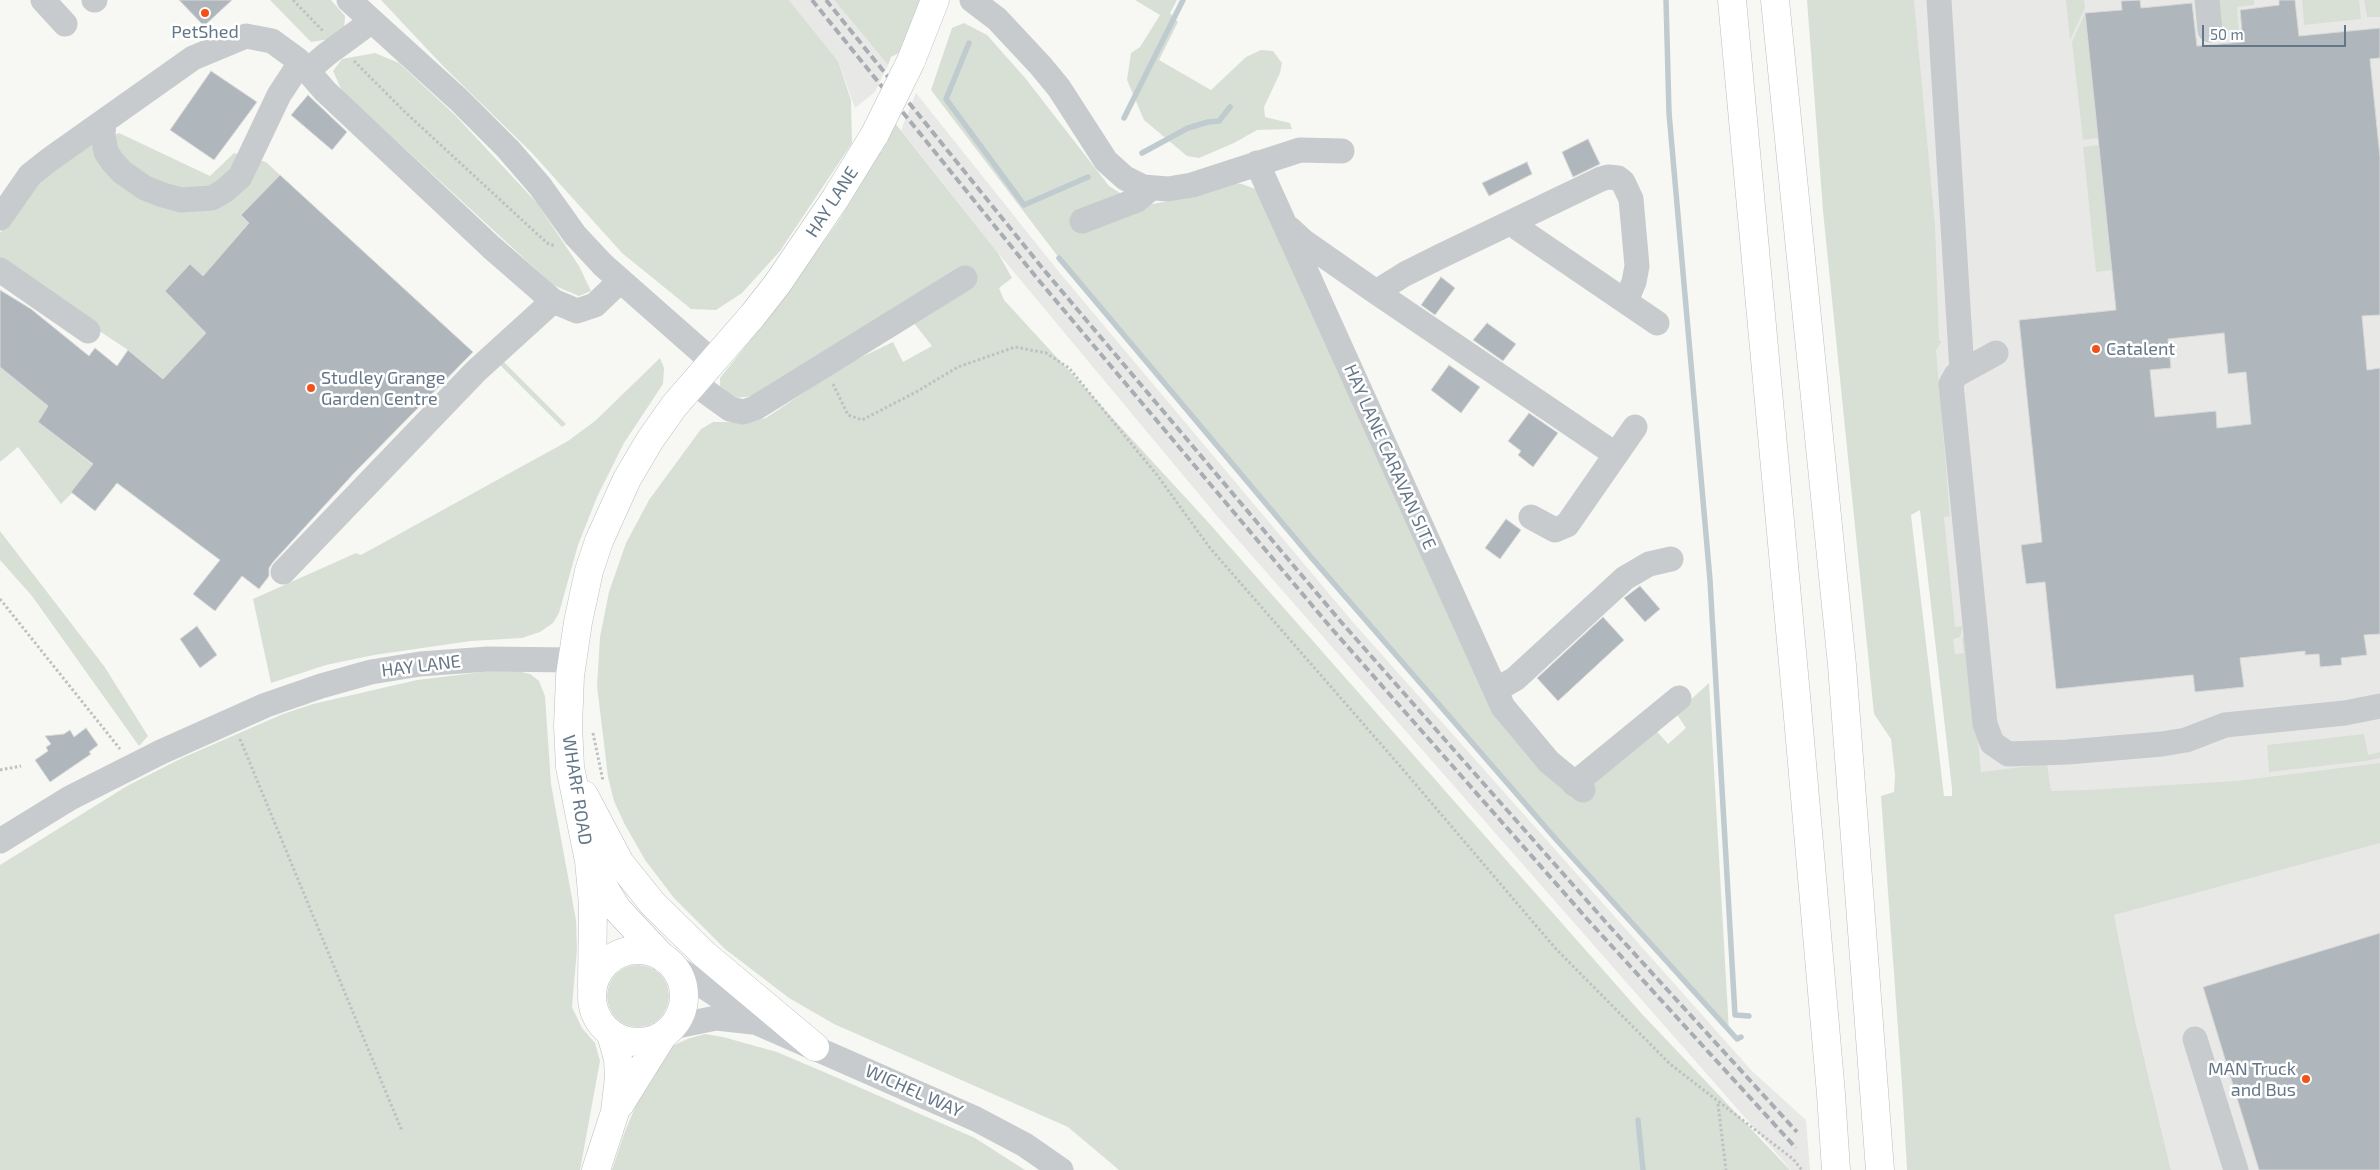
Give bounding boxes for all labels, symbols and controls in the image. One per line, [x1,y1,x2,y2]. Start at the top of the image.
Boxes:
marker: PetShed [199,7,211,19]
scale bar [2205,15,2349,47]
place label: PetShed [171,21,239,43]
text: 50 m [2210,25,2244,43]
street label: HAY LANE [801,163,863,241]
place label: Catalent [2106,338,2175,360]
marker: Catalent [2090,343,2102,355]
street label: HAY LANE CARAVAN SITE [1339,361,1441,553]
place label: Studley Grange Garden Centre [321,367,445,409]
marker: Studley Grange Garden Centre [305,382,317,394]
street label: HAY LANE [380,650,462,682]
street label: WHARF ROAD [558,733,596,847]
place label: MAN Truck and Bus [2208,1058,2296,1100]
street label: WICHEL WAY [862,1060,966,1122]
marker: MAN Truck and Bus [2300,1073,2312,1085]

